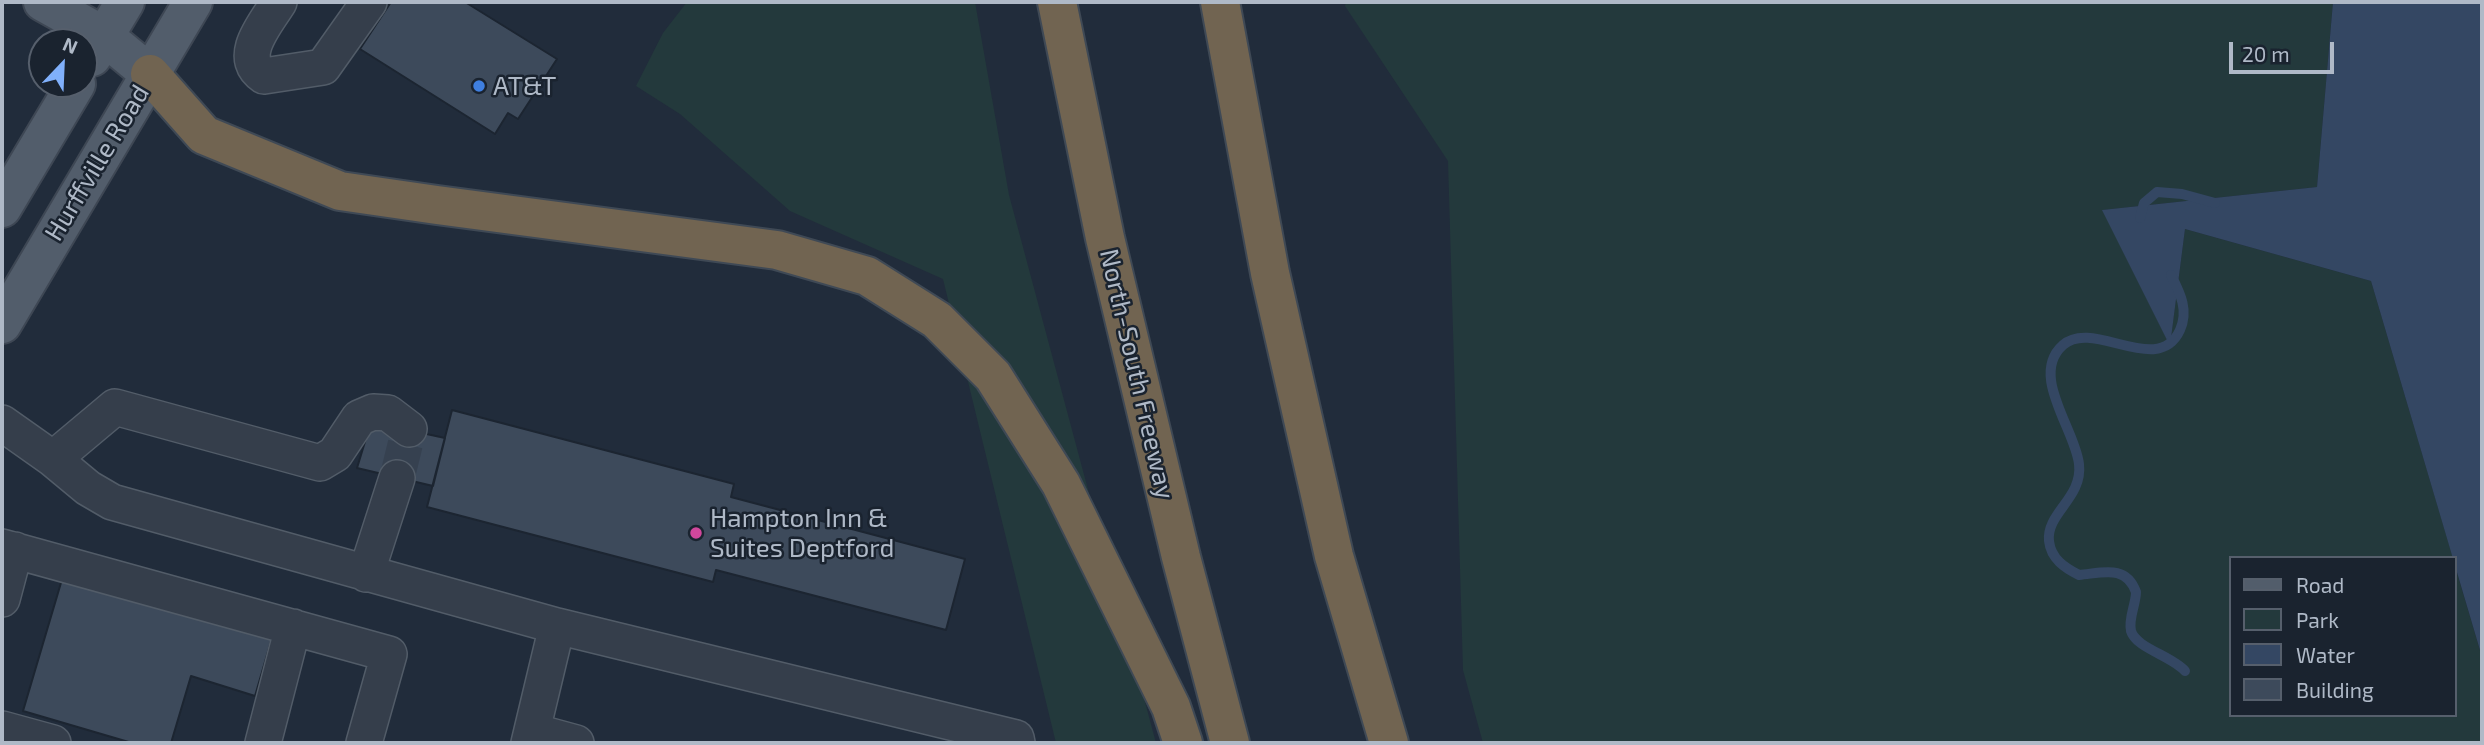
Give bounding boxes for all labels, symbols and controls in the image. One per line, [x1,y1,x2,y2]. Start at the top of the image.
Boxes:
north arrow [28,28,98,98]
scale bar [2232,28,2337,72]
text: N [60,32,81,58]
text: 20 m [2242,41,2290,66]
place label: AT&T [493,70,556,102]
marker: AT&T [471,78,487,94]
street label: Hurffville Road [38,79,156,247]
street label: North-South Freeway [1093,246,1181,502]
place label: Hampton Inn & Suites Deptford [710,502,894,564]
marker: Hampton Inn & Suites Deptford [688,525,704,541]
legend [2228,556,2456,717]
text: Road [2296,572,2344,597]
text: Park [2296,607,2339,632]
text: Water [2296,642,2355,667]
text: Building [2296,677,2374,702]

